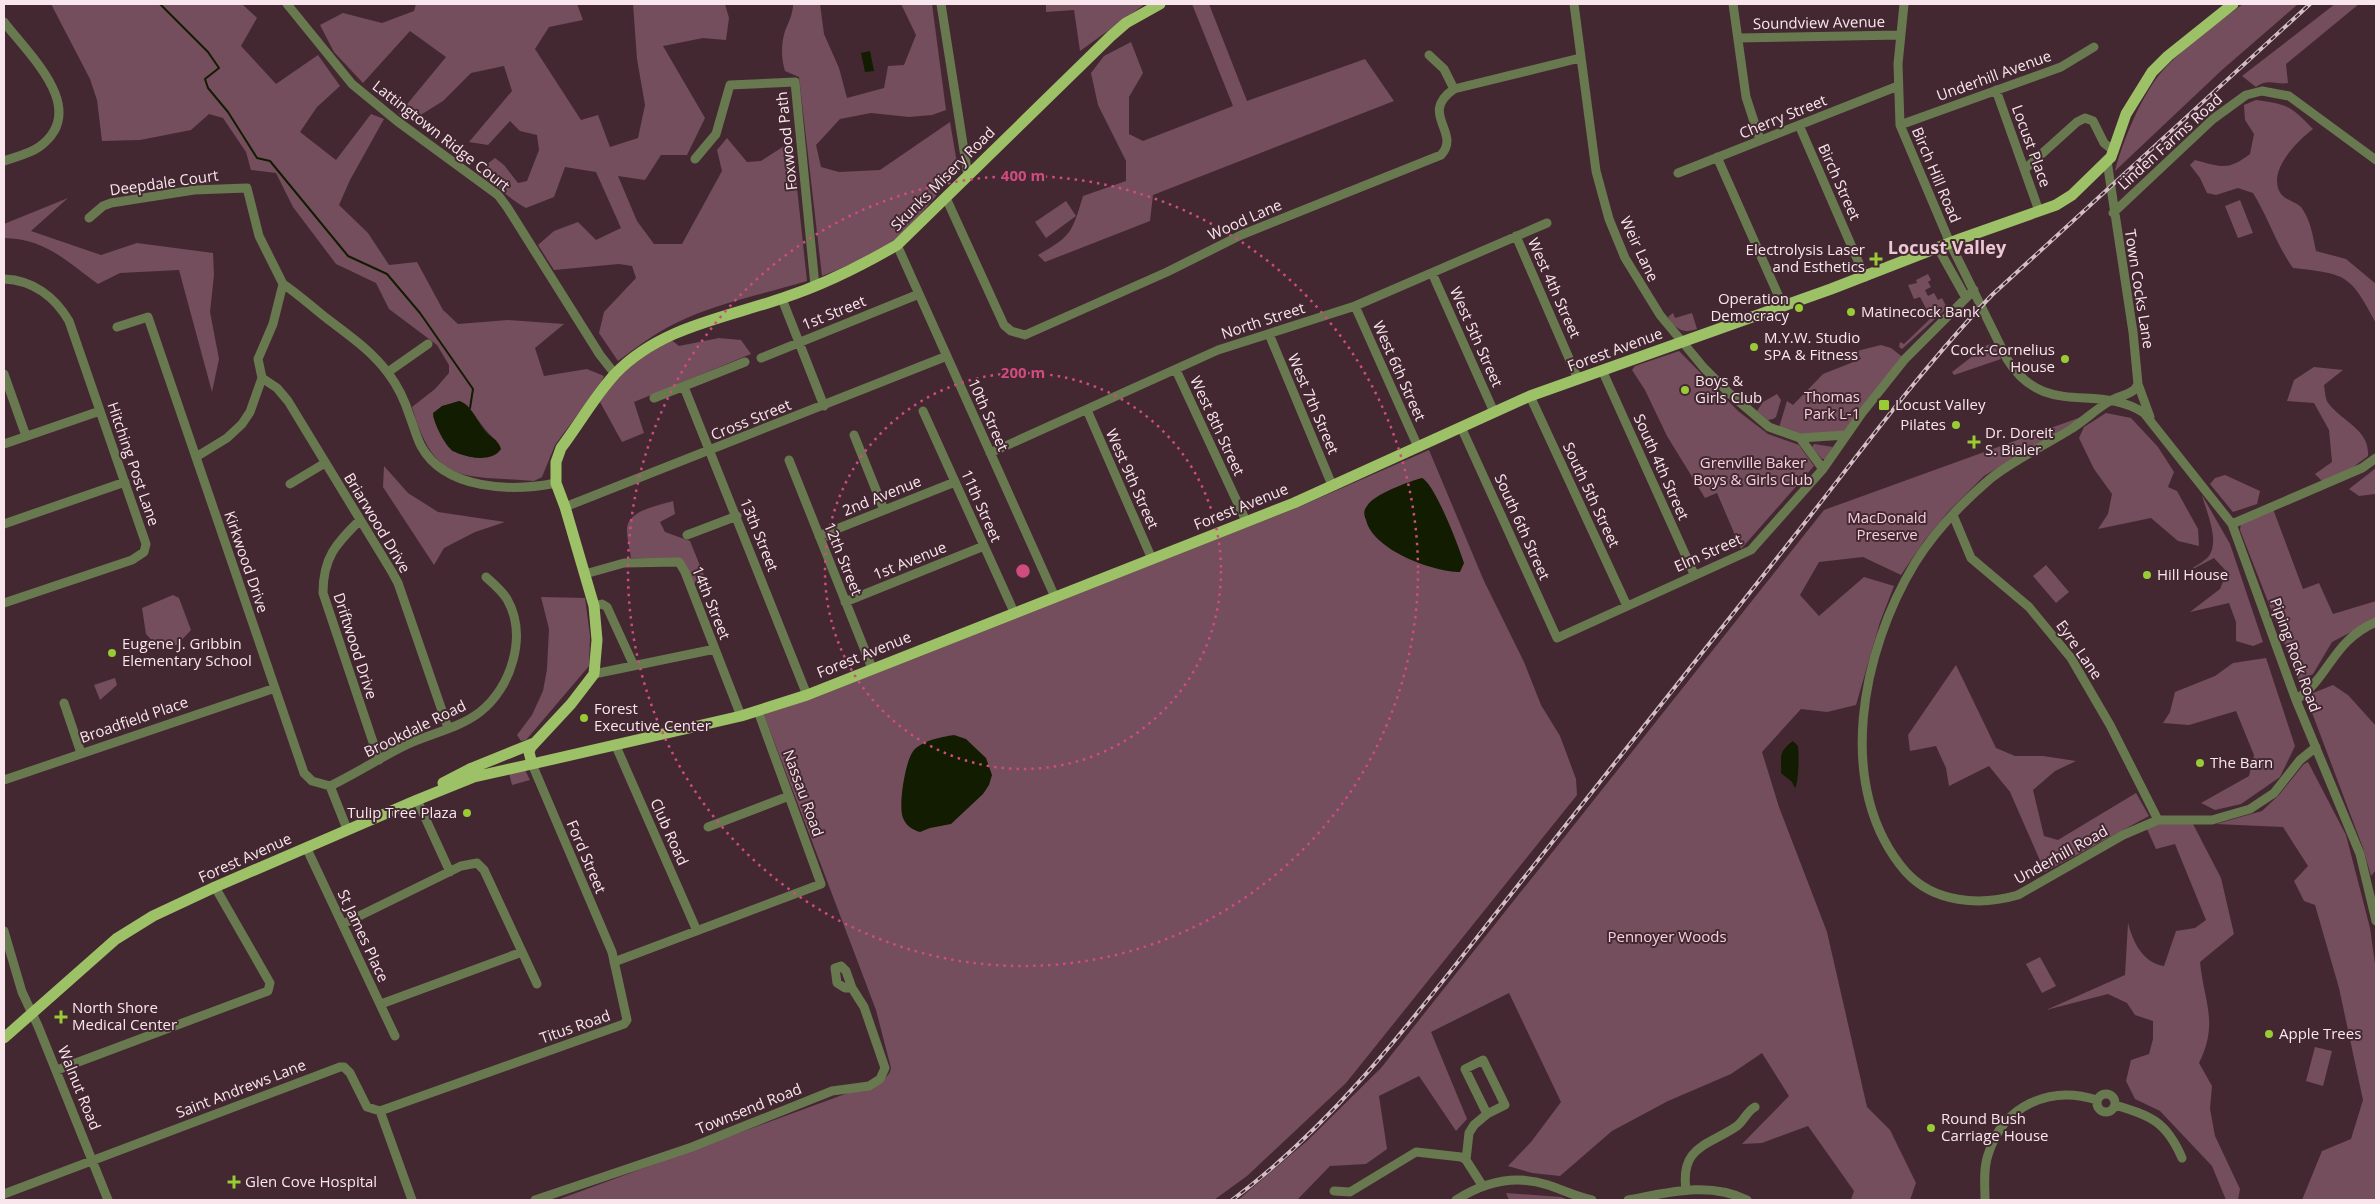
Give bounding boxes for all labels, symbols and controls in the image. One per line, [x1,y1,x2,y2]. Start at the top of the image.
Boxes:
street label: Soundview Avenue [1753,11,1885,33]
street label: Underhill Avenue [1934,45,2054,105]
street label: Lattingtown Ridge Court [369,75,514,195]
street label: Cherry Street [1736,89,1829,143]
street label: Linden Farms Road [2113,89,2226,194]
street label: Foxwood Path [771,91,801,192]
street label: Locust Place [2008,102,2056,190]
street label: Skunks Misery Road [886,122,999,235]
street label: Birch Hill Road [1908,124,1966,225]
street label: Birch Street [1814,140,1866,223]
street label: Deepdale Court [108,164,220,200]
text: 400 m [1001,165,1045,185]
street label: Wood Lane [1205,194,1285,244]
street label: Weir Lane [1616,213,1664,284]
street label: Town Cocks Lane [2121,228,2159,350]
street label: West 4th Street [1524,234,1586,341]
district label: Locust Valley [1888,235,2007,259]
place label: Electrolysis Laser and Esthetics [1746,239,1865,276]
marker: Electrolysis Laser and Esthetics [1869,252,1883,266]
street label: West 5th Street [1446,283,1508,390]
place label: Operation Democracy [1710,288,1789,325]
street label: 1st Street [799,290,868,334]
street label: North Street [1218,297,1307,343]
place label: Matinecock Bank [1861,301,1980,321]
marker: Operation Democracy [1793,302,1805,314]
marker: Matinecock Bank [1845,306,1857,318]
street label: West 6th Street [1369,317,1431,424]
street label: Forest Avenue [1564,323,1665,376]
place label: M.Y.W. Studio SPA & Fitness [1764,327,1860,364]
place label: Cock-Cornelius House [1950,339,2055,376]
marker: M.Y.W. Studio SPA & Fitness [1748,341,1760,353]
street label: West 7th Street [1284,350,1344,457]
marker: Cock-Cornelius House [2059,353,2071,365]
text: 200 m [1001,362,1045,382]
place label: Boys & Girls Club [1695,370,1762,407]
street label: West 8th Street [1186,373,1250,479]
street label: 10th Street [964,375,1014,454]
marker: Boys & Girls Club [1679,384,1691,396]
park label: Thomas Park L-1 [1804,386,1860,423]
street label: Cross Street [708,394,794,444]
place label: Locust Valley [1895,394,1986,414]
marker: Locust Valley [1877,398,1891,412]
street label: Hitching Post Lane [103,399,165,528]
street label: South 4th Street [1630,411,1694,523]
place label: Pilates [1900,414,1946,434]
marker: Pilates [1950,419,1962,431]
place label: Dr. Doreit S. Bialer [1985,422,2053,459]
street label: West 9th Street [1102,425,1164,532]
marker: Dr. Doreit S. Bialer [1967,435,1981,449]
street label: South 5th Street [1559,439,1625,550]
park label: Grenville Baker Boys & Girls Club [1693,452,1813,489]
street label: 11th Street [957,466,1007,545]
street label: Briarwood Drive [340,469,416,576]
street label: 2nd Avenue [839,470,924,520]
street label: South 6th Street [1491,471,1555,583]
street label: Forest Avenue [1191,478,1291,534]
street label: 13th Street [736,495,784,574]
park label: MacDonald Preserve [1847,507,1927,544]
street label: Kirkwood Drive [220,508,274,615]
street label: 12th Street [820,519,868,598]
street label: Elm Street [1671,528,1744,576]
street label: 1st Avenue [870,536,949,584]
centre of rings [1014,562,1032,580]
street label: 14th Street [688,563,736,642]
place label: Hill House [2157,564,2228,584]
marker: Hill House [2141,569,2153,581]
street label: Driftwood Drive [329,590,383,701]
street label: Piping Rock Road [2266,595,2326,714]
street label: Eyre Lane [2052,616,2108,683]
street label: Forest Avenue [814,626,914,682]
place label: Eugene J. Gribbin Elementary School [122,633,252,670]
marker: Eugene J. Gribbin Elementary School [106,647,118,659]
street label: Broadfield Place [77,691,190,747]
street label: Brookdale Road [360,695,469,761]
place label: Forest Executive Center [594,698,711,735]
marker: Forest Executive Center [578,712,590,724]
street label: Nassau Road [779,746,829,839]
place label: The Barn [2210,752,2273,772]
marker: The Barn [2194,757,2206,769]
street label: Club Road [646,795,694,868]
place label: Tulip Tree Plaza [347,802,457,822]
marker: Tulip Tree Plaza [461,807,473,819]
street label: Ford Street [563,817,611,896]
street label: Underhill Road [2010,820,2111,888]
street label: Forest Avenue [195,828,294,887]
street label: St James Place [334,886,394,985]
park label: Pennoyer Woods [1607,926,1727,946]
place label: North Shore Medical Center [72,997,177,1034]
street label: Titus Road [537,1005,613,1047]
marker: North Shore Medical Center [54,1010,68,1024]
place label: Apple Trees [2279,1023,2361,1043]
marker: Apple Trees [2263,1028,2275,1040]
street label: Walnut Road [54,1042,106,1133]
street label: Saint Andrews Lane [173,1054,308,1122]
street label: Townsend Road [693,1078,804,1138]
place label: Round Bush Carriage House [1941,1108,2048,1145]
marker: Round Bush Carriage House [1925,1122,1937,1134]
place label: Glen Cove Hospital [245,1171,377,1191]
marker: Glen Cove Hospital [227,1175,241,1189]

